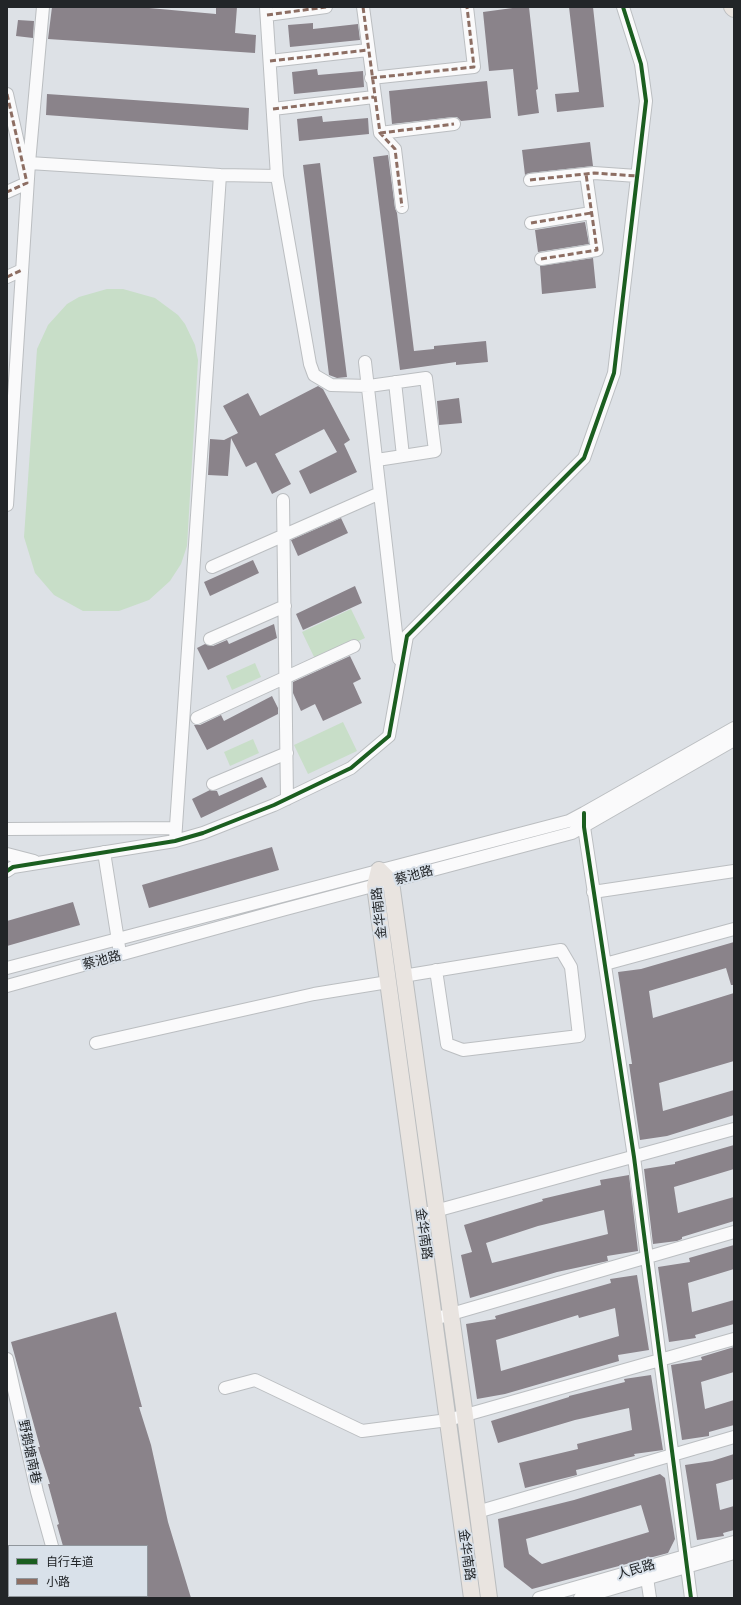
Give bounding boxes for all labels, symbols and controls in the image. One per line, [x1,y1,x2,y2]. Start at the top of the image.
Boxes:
street label: 蔡池路 [393,863,435,889]
street label: 金华南路 [370,886,390,940]
street label: 蔡池路 [81,948,123,974]
street label: 金华南路 [412,1207,434,1261]
street label: 野鹅塘南巷 [15,1419,43,1485]
street label: 金华南路 [455,1528,477,1582]
legend [8,1545,148,1597]
text: 自行车道 [46,1555,94,1569]
street label: 人民路 [615,1557,657,1583]
text: 小路 [46,1575,70,1589]

